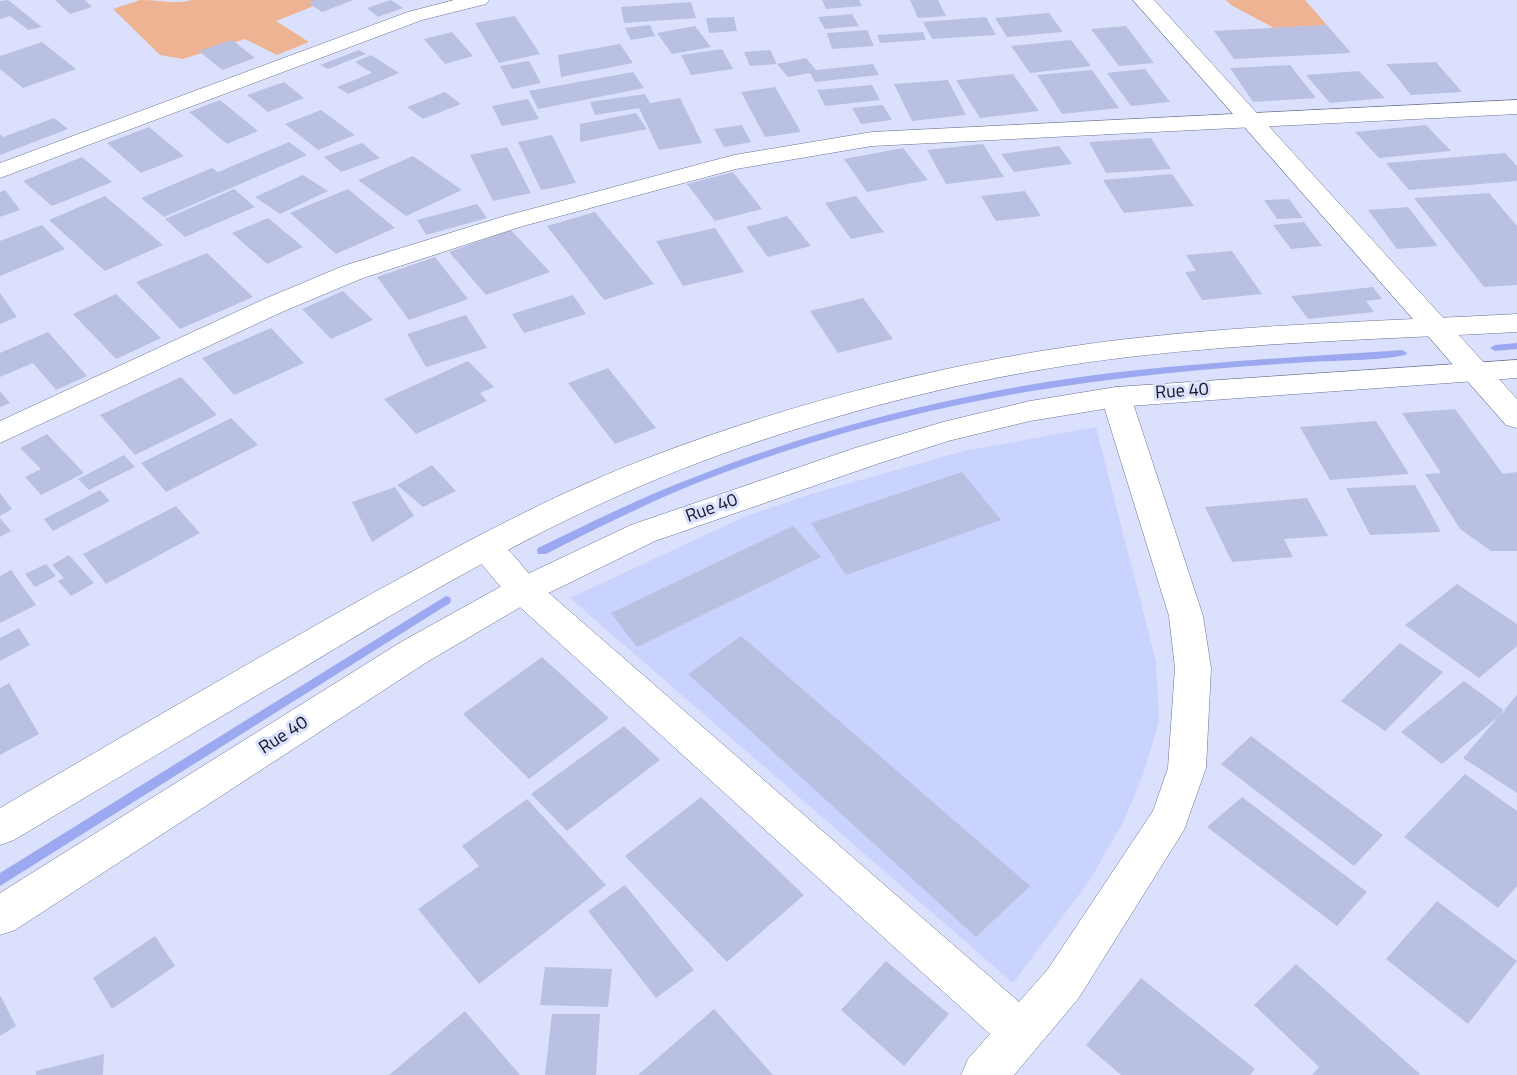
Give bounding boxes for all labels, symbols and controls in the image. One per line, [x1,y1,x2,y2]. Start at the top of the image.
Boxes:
street label: Rue 40 [1154,379,1210,405]
street label: Rue 40 [683,490,741,528]
street label: Rue 40 [256,712,312,760]

